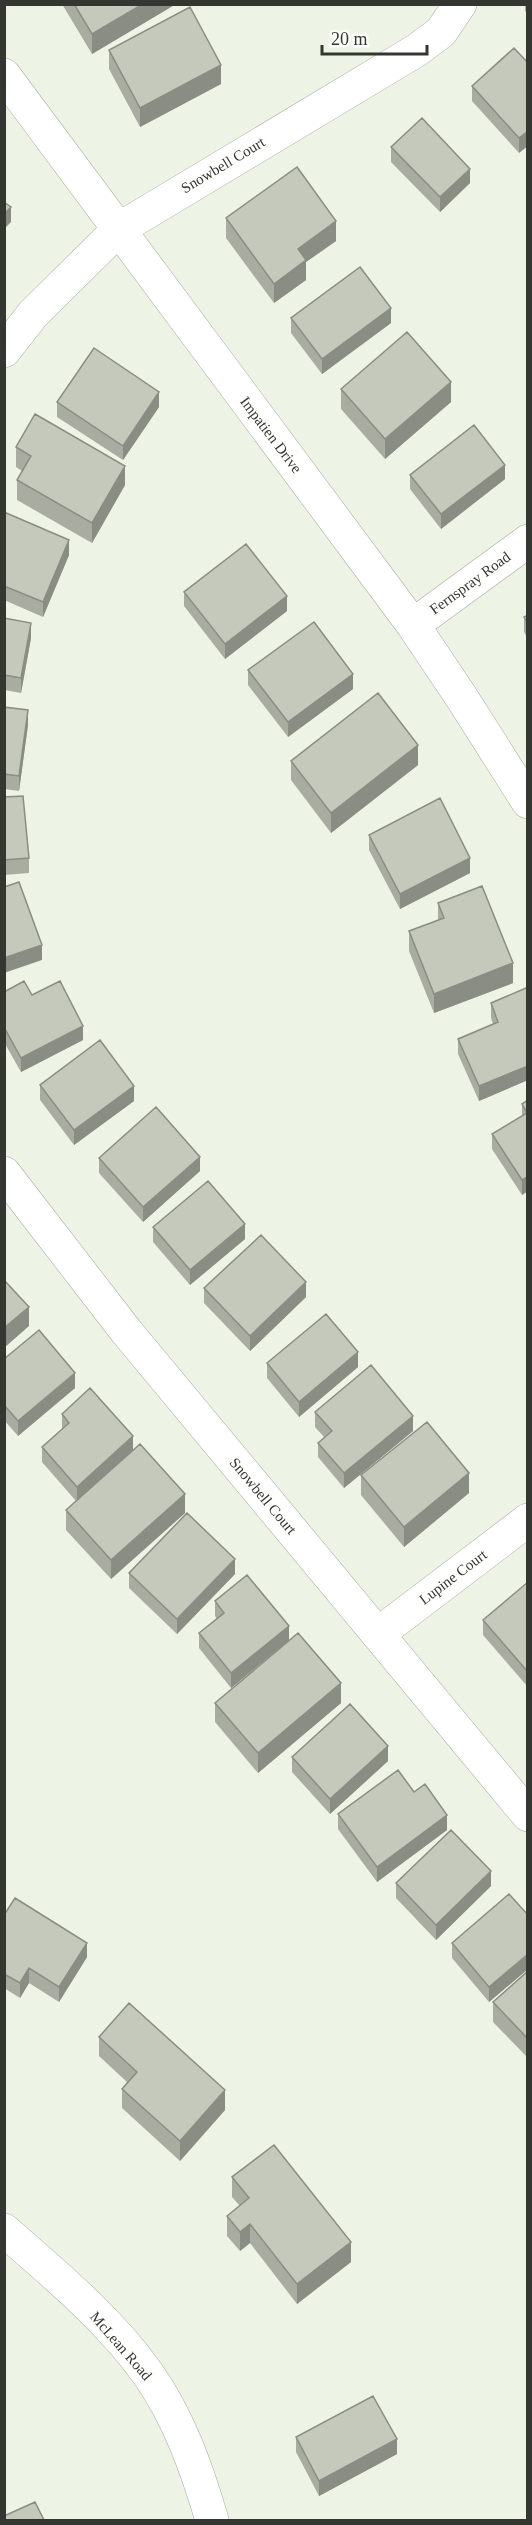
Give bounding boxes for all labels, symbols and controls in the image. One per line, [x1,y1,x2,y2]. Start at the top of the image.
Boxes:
scale bar [322,18,427,56]
text: 20 m [331,29,368,49]
street label: Snowbell Court [178,133,268,196]
street label: Impatien Drive [237,394,305,477]
street label: Fernspray Road [427,548,514,618]
street label: Snowbell Court [226,1455,300,1538]
street label: Lupine Court [416,1546,491,1608]
street label: McLean Road [87,2309,155,2384]

